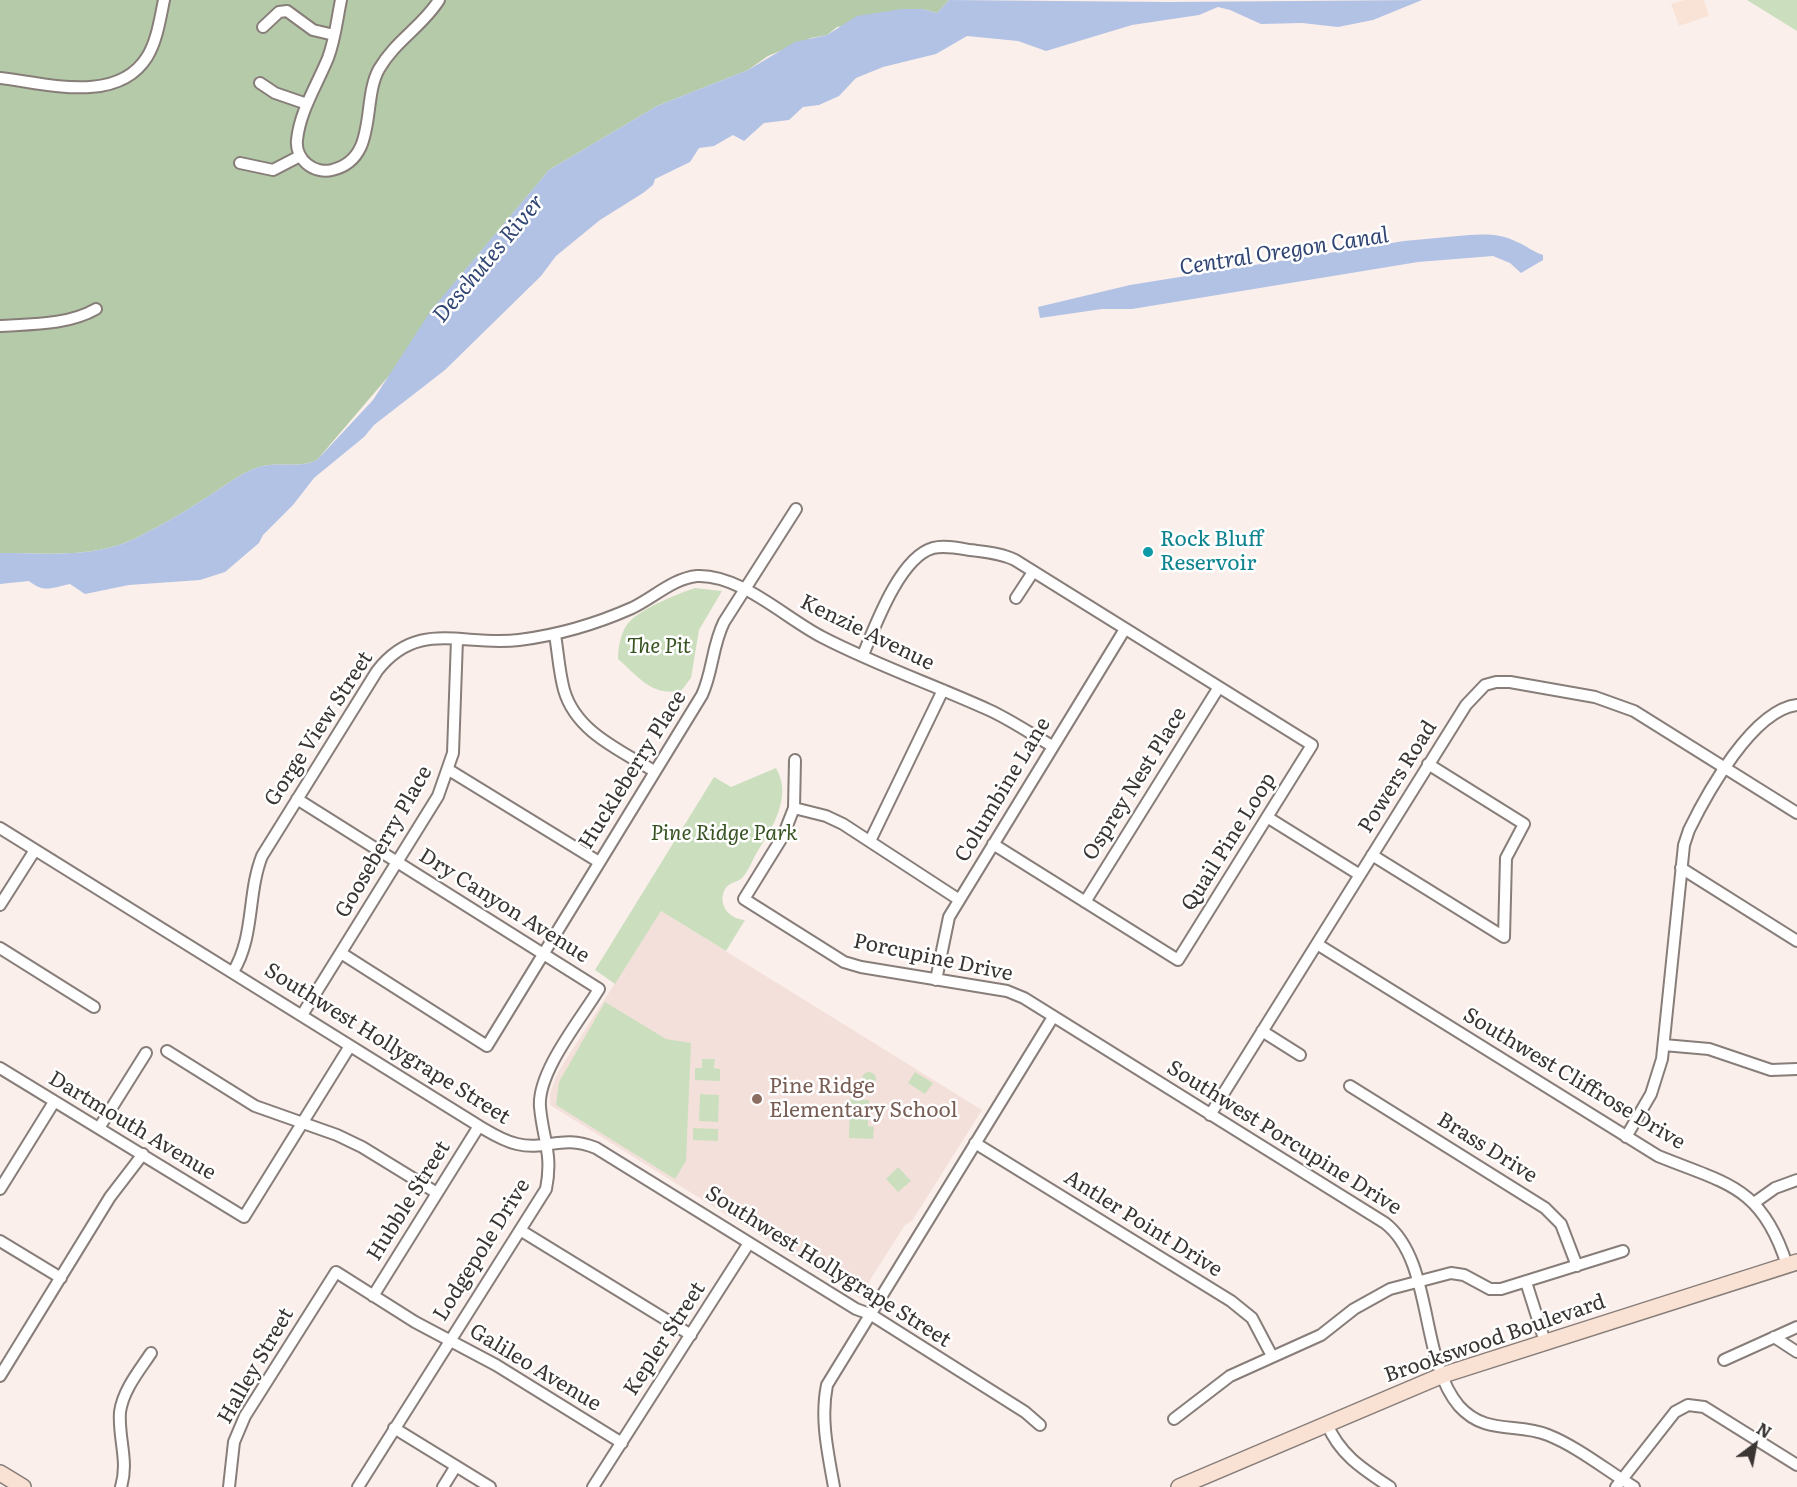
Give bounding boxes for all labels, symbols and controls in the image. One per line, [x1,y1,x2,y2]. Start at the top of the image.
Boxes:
water label: Deschutes River [428,190,550,328]
water label: Central Oregon Canal [1178,222,1390,282]
place label: Rock Bluff Reservoir [1160,527,1263,577]
marker: Rock Bluff Reservoir [1141,545,1155,559]
street label: Kenzie Avenue [796,590,938,676]
park label: The Pit [627,634,691,660]
street label: Gorge View Street [260,647,378,811]
street label: Huckleberry Place [574,686,692,854]
street label: Osprey Nest Place [1078,703,1192,865]
street label: Columbine Lane [950,713,1056,867]
street label: Powers Road [1353,716,1443,838]
street label: Gooseberry Place [330,761,438,923]
street label: Quail Pine Loop [1176,768,1282,916]
park label: Pine Ridge Park [650,821,798,847]
street label: Dry Canyon Avenue [414,843,594,969]
street label: Porcupine Drive [851,929,1015,987]
street label: Southwest Hollygrape Street [260,958,514,1130]
street label: Southwest Cliffrose Drive [1458,1003,1690,1155]
street label: Southwest Porcupine Drive [1162,1055,1406,1221]
street label: Dartmouth Avenue [44,1066,220,1186]
place label: Pine Ridge Elementary School [769,1074,958,1124]
marker: Pine Ridge Elementary School [750,1092,764,1106]
street label: Brass Drive [1432,1107,1542,1189]
street label: Hubble Street [362,1136,456,1266]
street label: Antler Point Drive [1059,1165,1227,1283]
street label: Lodgepole Drive [428,1174,536,1326]
street label: Southwest Hollygrape Street [701,1181,955,1353]
street label: Kepler Street [619,1277,711,1401]
street label: Brookswood Boulevard [1381,1289,1609,1389]
street label: Halley Street [213,1304,299,1428]
street label: Galileo Avenue [465,1319,605,1417]
north arrow [1725,1415,1785,1475]
text: N [1752,1416,1777,1443]

